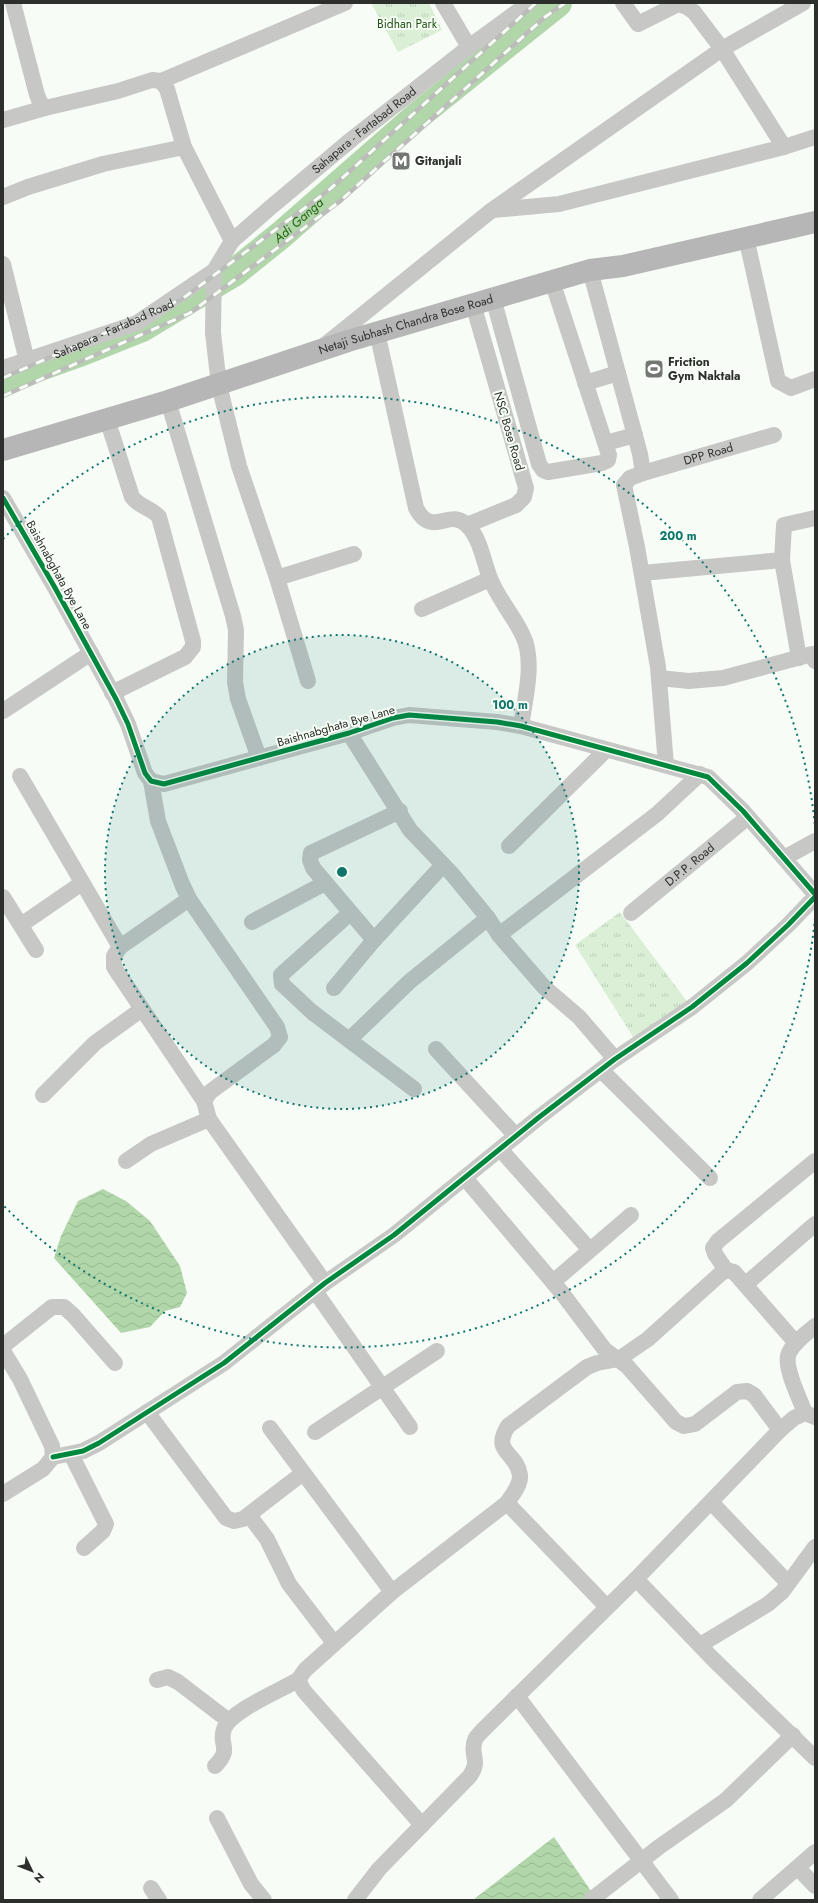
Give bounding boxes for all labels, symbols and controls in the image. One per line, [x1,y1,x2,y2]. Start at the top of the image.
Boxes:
park label: Bidhan Park [377,15,438,33]
street label: Sahapara - Fartabad Road [308,83,420,178]
metro station icon: Gitanjali [390,150,412,172]
place label: Gitanjali [415,152,462,170]
water label: Adi Ganga [269,193,328,248]
street label: Netaji Subhash Chandra Bose Road [316,290,495,359]
street label: Sahapara - Fartabad Road [51,295,177,364]
place label: Friction Gym Naktala [668,353,741,385]
sports icon: Friction Gym Naktala [643,358,665,380]
street label: NSC Bose Road [489,389,529,473]
street label: DPP Road [681,438,735,470]
street label: Baishnabghata Bye Lane [22,517,96,633]
text: 200 m [659,527,697,545]
text: 100 m [492,696,528,714]
street label: Baishnabghata Bye Lane [275,701,397,751]
street label: D.P.P. Road [661,839,719,891]
centre of rings [335,865,349,879]
north arrow [12,1851,52,1891]
text: N [30,1869,48,1886]

